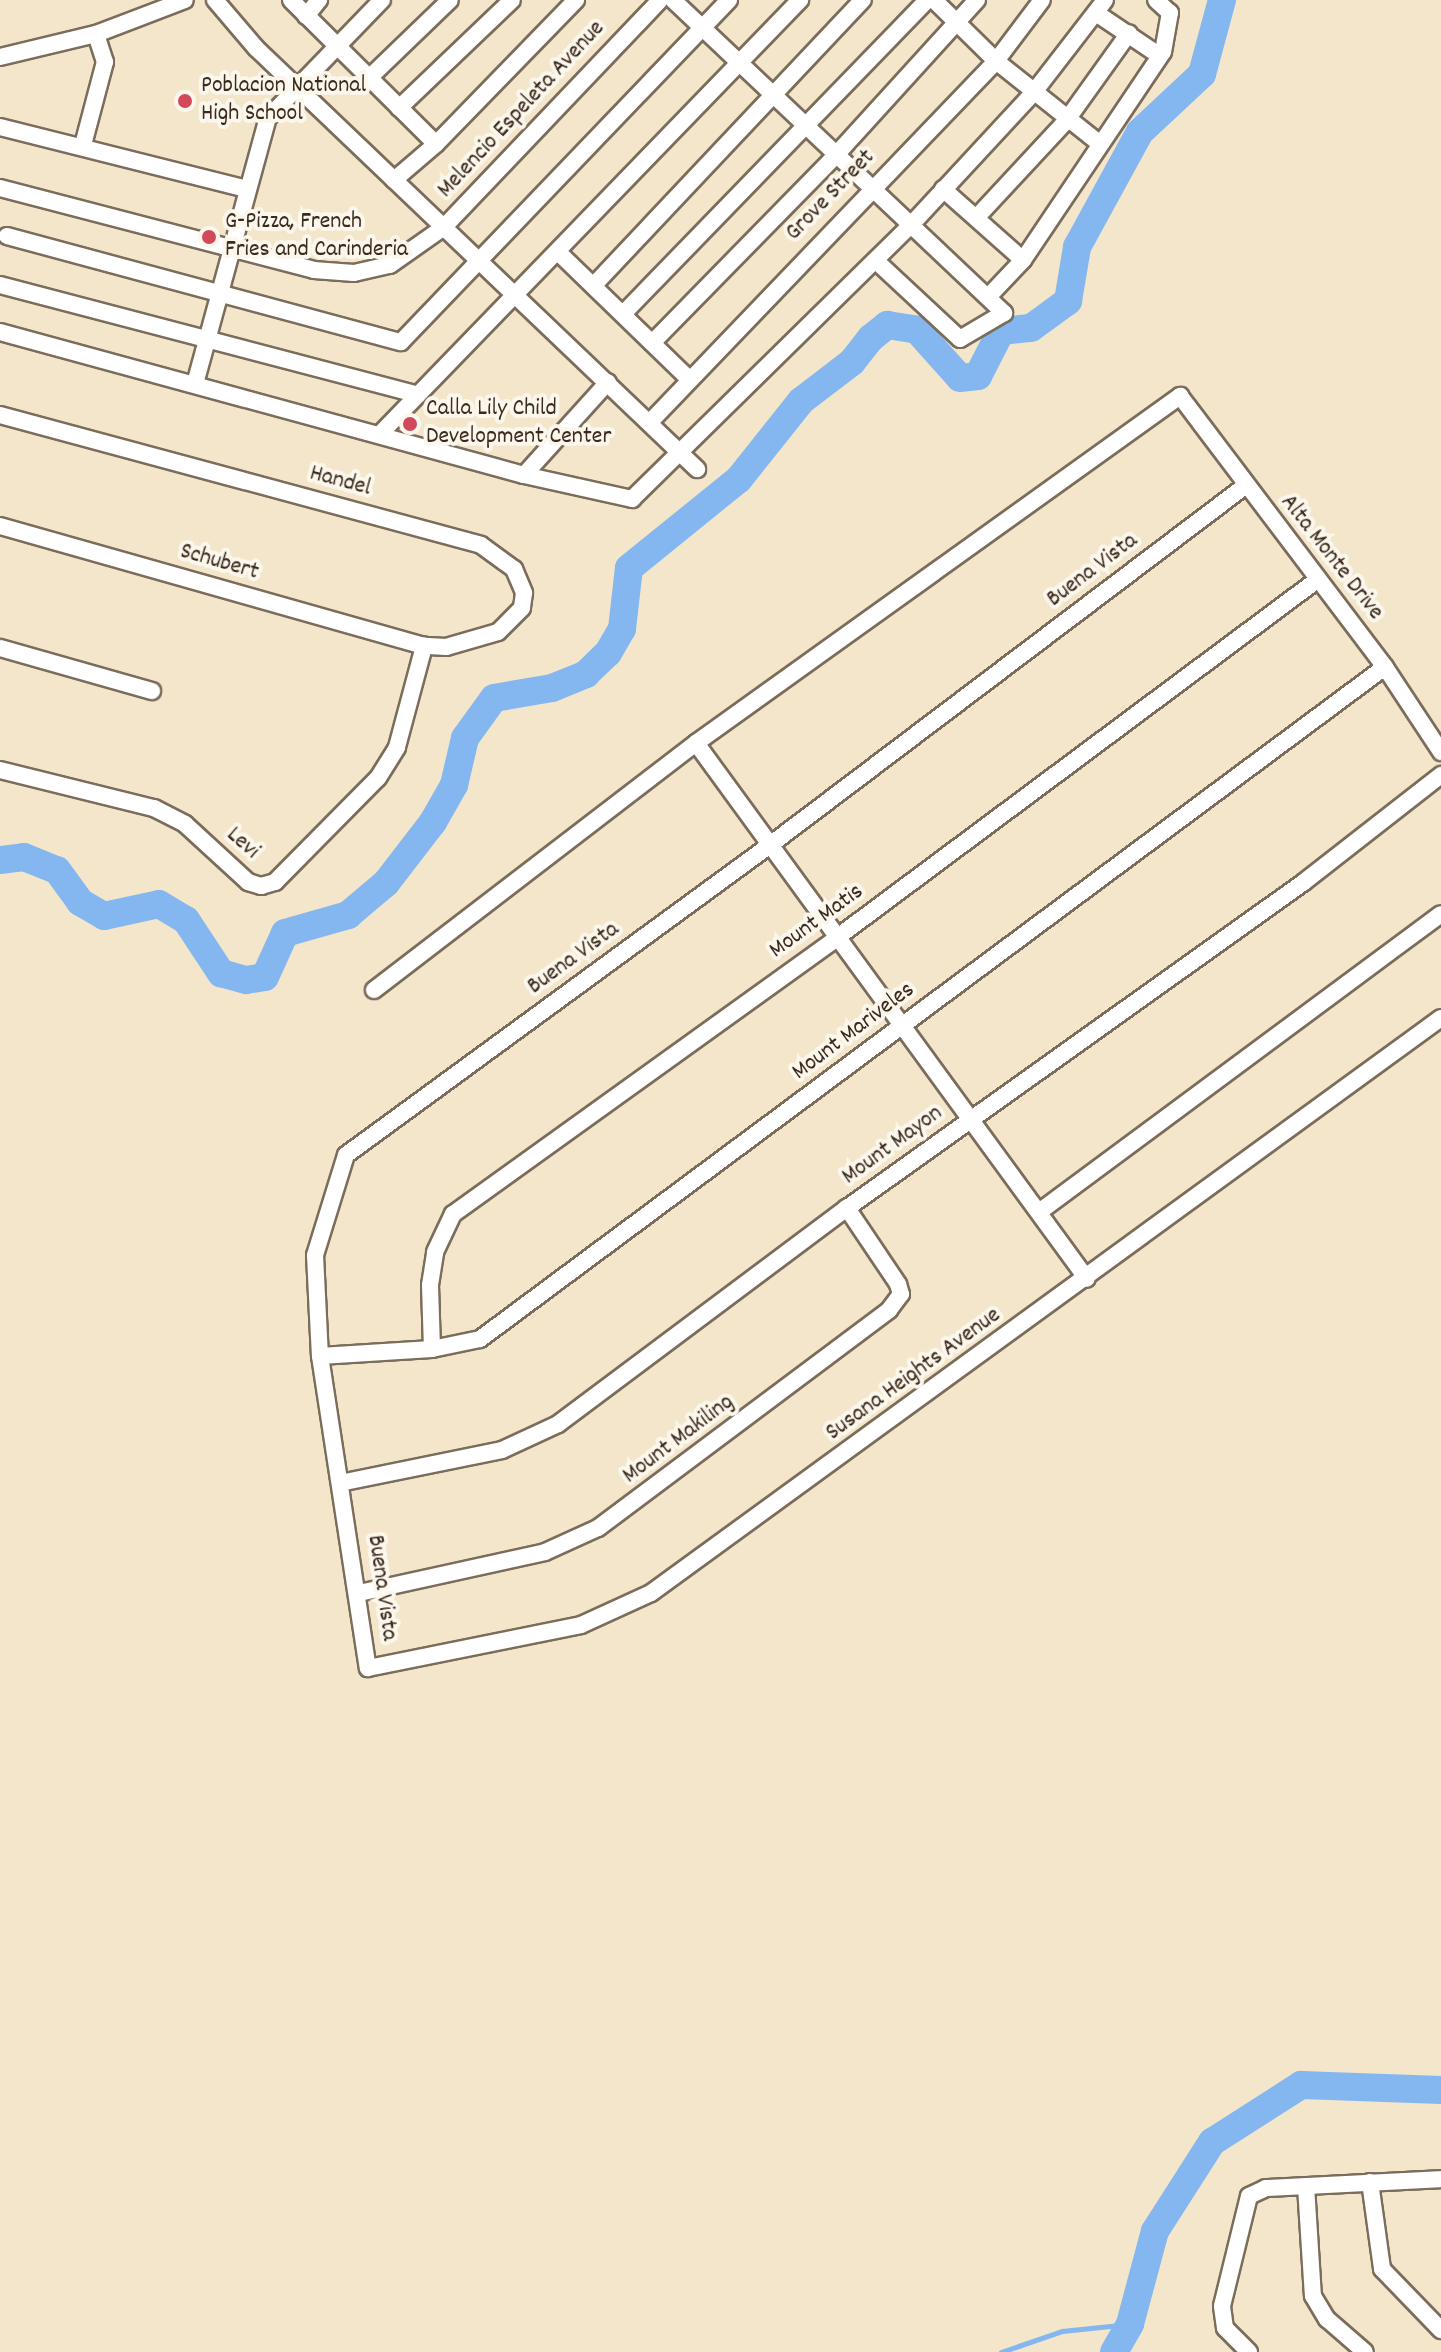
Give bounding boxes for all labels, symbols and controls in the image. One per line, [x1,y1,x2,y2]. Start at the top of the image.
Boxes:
street label: Melencio Espeleta Avenue [432,15,612,205]
place label: Poblacion National High School [201,73,366,129]
marker: Poblacion National High School [176,92,194,110]
street label: Grove Street [780,144,882,248]
place label: G-Pizza, French Fries and Carinderia [225,209,408,265]
marker: G-Pizza, French Fries and Carinderia [200,228,218,246]
place label: Calla Lily Child Development Center [426,396,611,452]
marker: Calla Lily Child Development Center [401,415,419,433]
street label: Handel [306,460,374,504]
street label: Alta Monte Drive [1273,489,1389,627]
street label: Buena Vista [1042,528,1144,614]
street label: Schubert [176,538,262,588]
street label: Levi [219,822,265,866]
street label: Mount Matis [764,878,870,966]
street label: Buena Vista [523,916,625,1002]
street label: Mount Mariveles [787,977,921,1087]
street label: Mount Mayon [837,1100,949,1192]
street label: Susana Heights Avenue [821,1302,1007,1448]
street label: Mount Makiling [618,1389,740,1491]
street label: Buena Vista [359,1533,403,1643]

